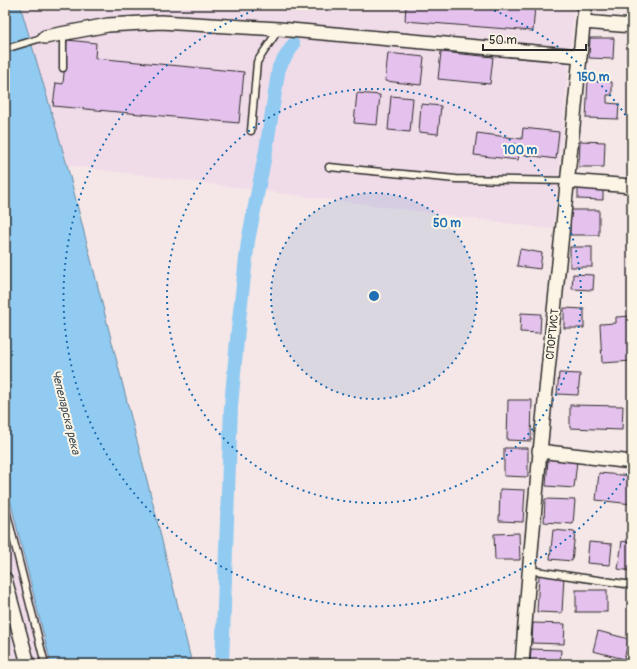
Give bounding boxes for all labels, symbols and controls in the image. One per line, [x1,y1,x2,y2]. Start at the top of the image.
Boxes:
scale bar [483,26,586,52]
text: 50 m [489,33,517,48]
text: 150 m [577,70,610,85]
text: 100 m [503,143,538,158]
text: 50 m [433,216,461,231]
centre of rings [367,289,381,303]
street label: СПОРТИСТ [543,308,562,360]
water label: Чепеларска река [48,368,84,457]

